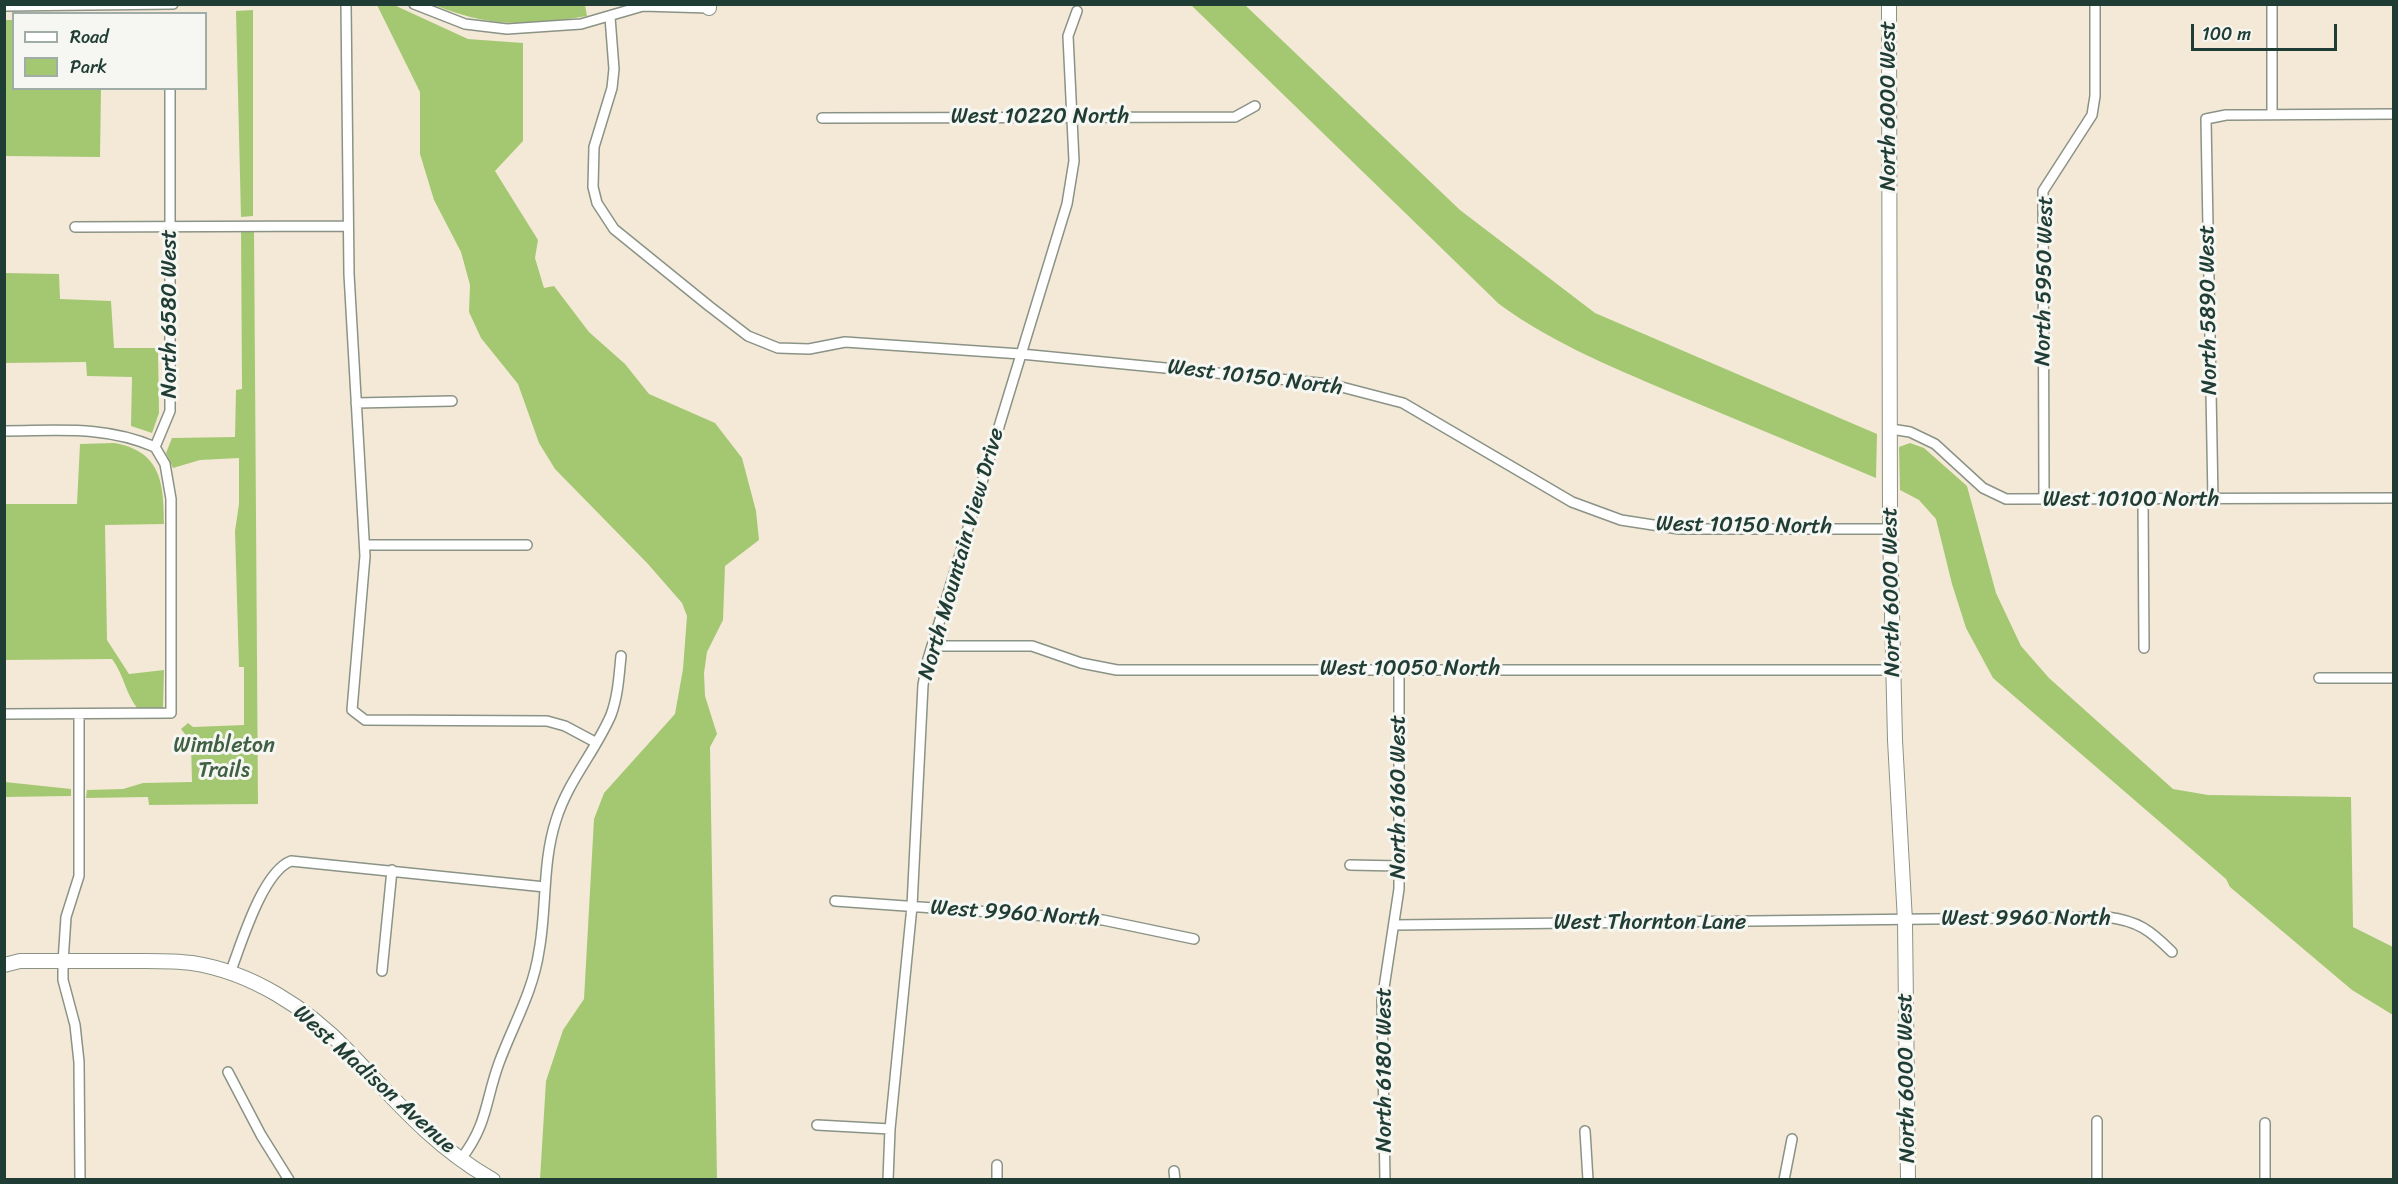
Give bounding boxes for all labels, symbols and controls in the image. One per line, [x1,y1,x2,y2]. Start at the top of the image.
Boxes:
legend [12,12,207,90]
scale bar [2194,12,2340,50]
text: 100 m [2202,18,2251,50]
text: Road [70,21,109,53]
street label: North 6000 West [1876,21,1902,191]
text: Park [70,51,107,83]
street label: West 10220 North [951,104,1129,130]
street label: North 5950 West [2030,196,2060,366]
street label: North 5890 West [2194,225,2224,395]
street label: North 6580 West [157,229,183,399]
street label: West 10150 North [1166,354,1344,402]
street label: North Mountain View Drive [913,425,1011,683]
street label: West 10100 North [2043,487,2219,513]
street label: North 6000 West [1877,507,1907,677]
street label: West 10150 North [1656,511,1832,541]
street label: West 10050 North [1320,656,1500,682]
street label: North 6160 West [1386,715,1412,879]
park label: Wimbleton Trails [173,733,275,784]
street label: West 9960 North [930,895,1100,933]
street label: West 9960 North [1941,906,2111,932]
street label: West Thornton Lane [1554,910,1746,936]
street label: North 6180 West [1372,987,1398,1153]
street label: North 6000 West [1892,993,1922,1163]
street label: West Madison Avenue [287,1000,461,1160]

